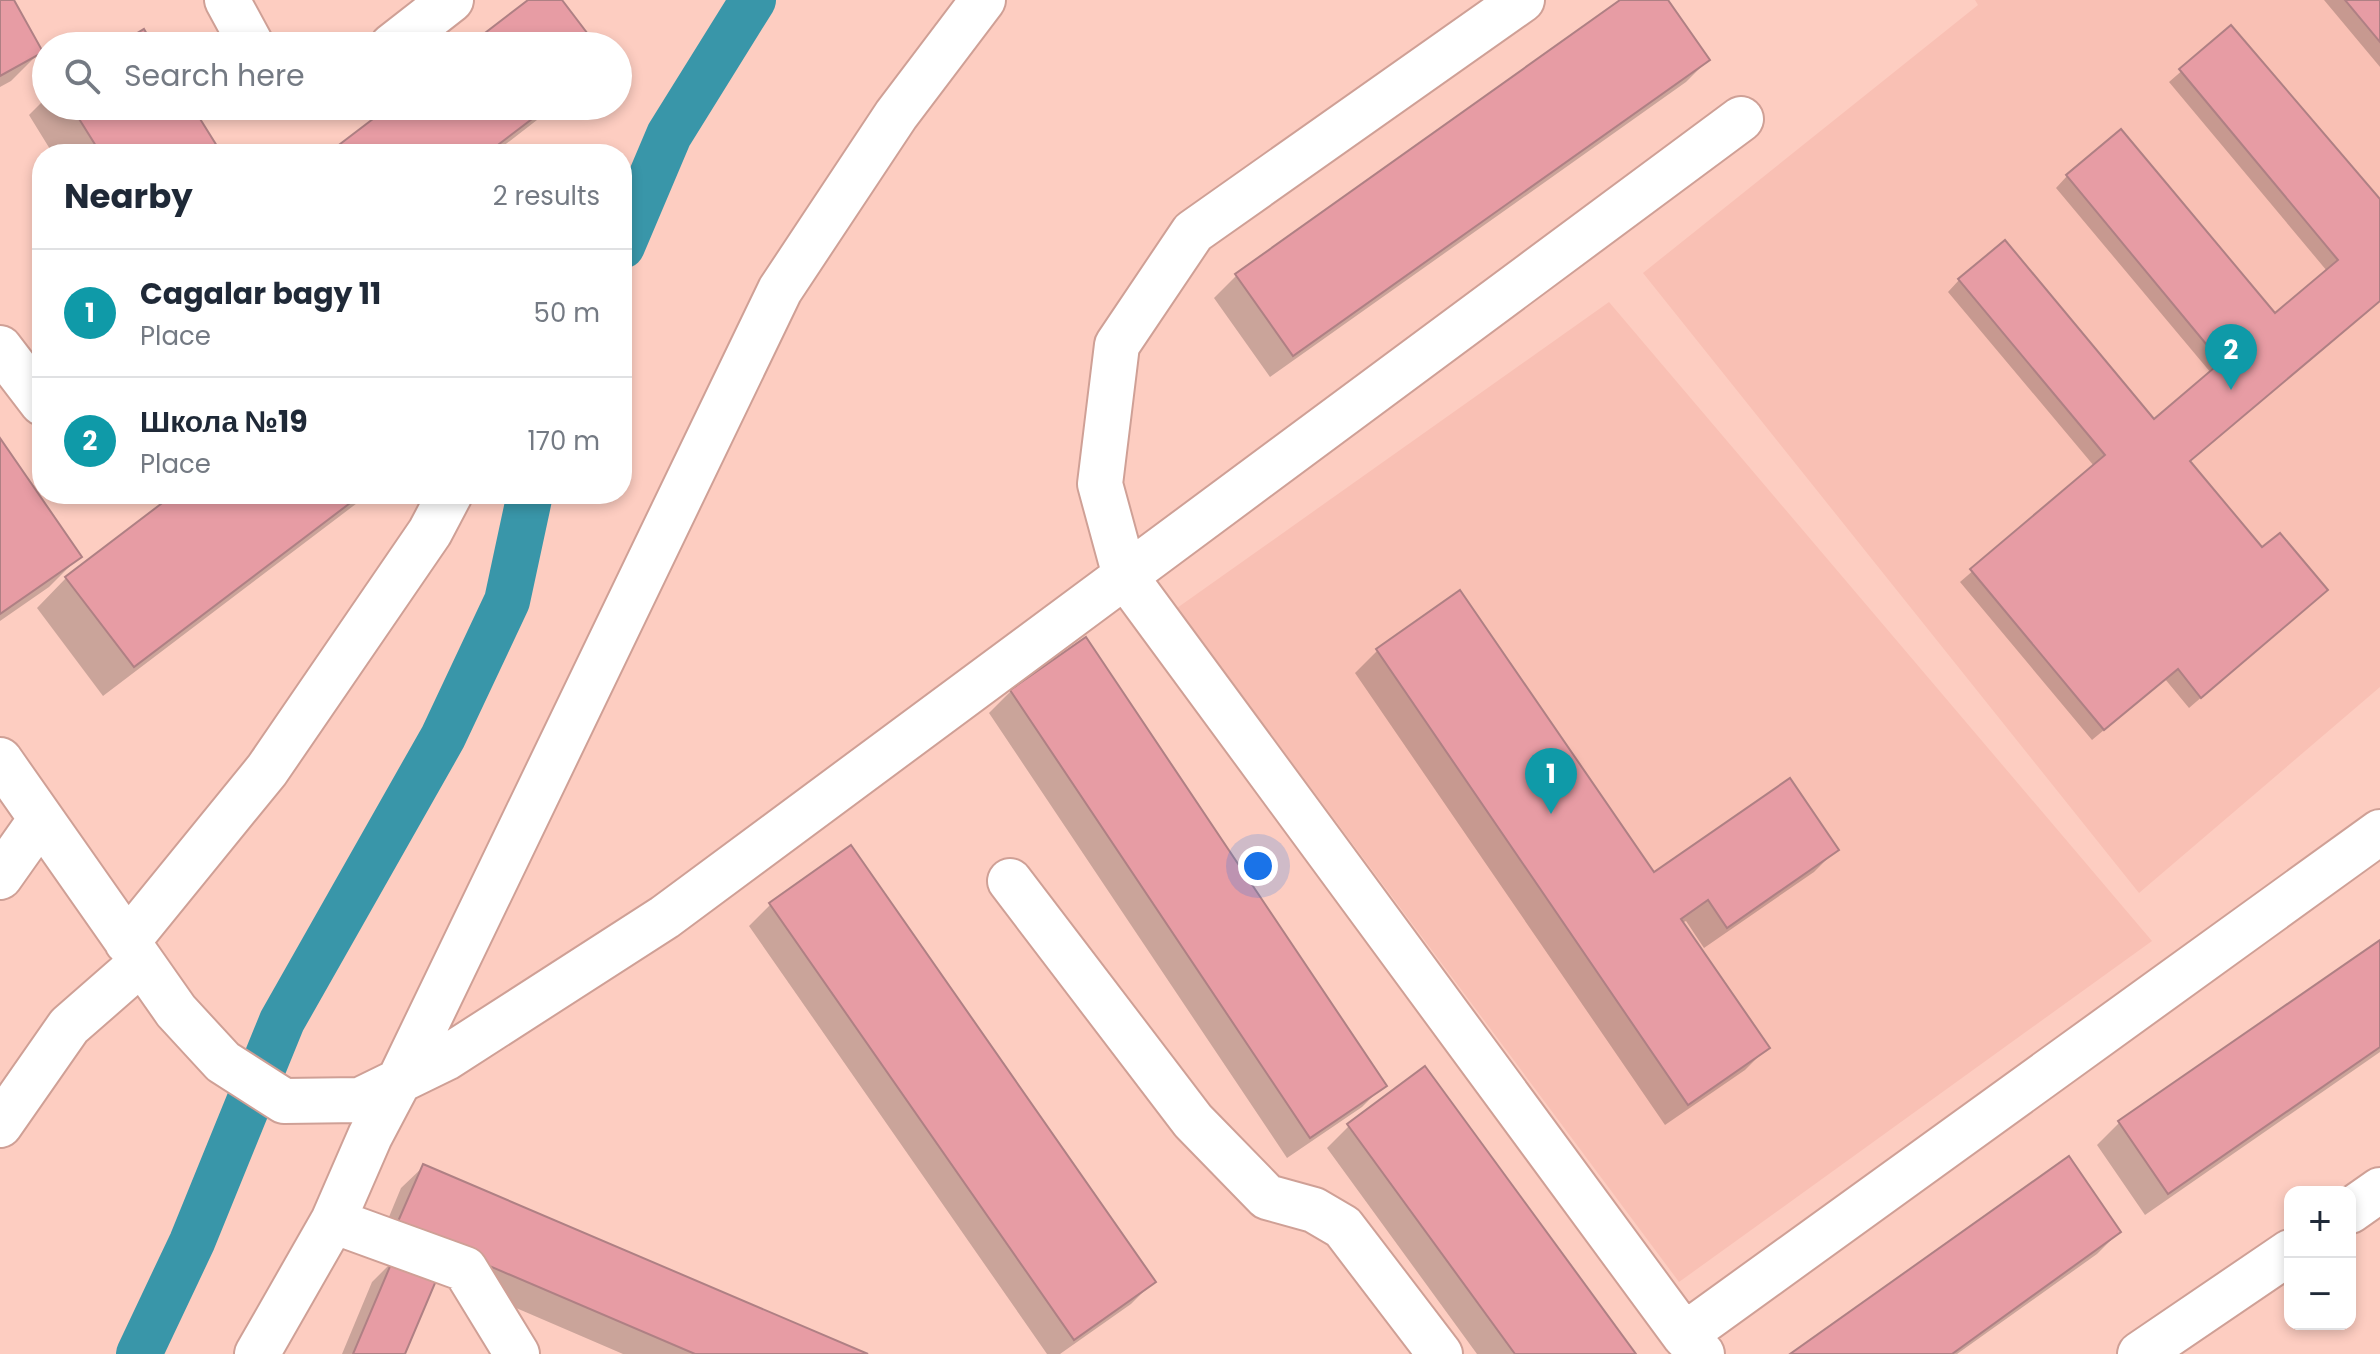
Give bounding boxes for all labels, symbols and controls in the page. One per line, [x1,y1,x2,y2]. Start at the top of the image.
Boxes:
search box [32,32,632,120]
icon: search [60,54,104,98]
text: Search here [124,54,305,97]
text: Nearby [64,172,193,220]
text: 2 results [493,178,600,214]
text: Cagalar bagy 11 [140,272,381,315]
text: 1 [85,295,95,331]
text: 50 m [534,295,600,331]
text: Place [140,318,211,354]
pin: 2 [2205,324,2257,390]
text: Школа №19 [140,400,308,443]
text: 2 [83,423,97,459]
text: 170 m [527,423,600,459]
text: Place [140,446,211,482]
pin: 1 [1525,748,1577,814]
your location [1238,846,1278,886]
map controls [2284,1186,2356,1330]
button: + [2284,1186,2356,1258]
button: − [2284,1258,2356,1330]

